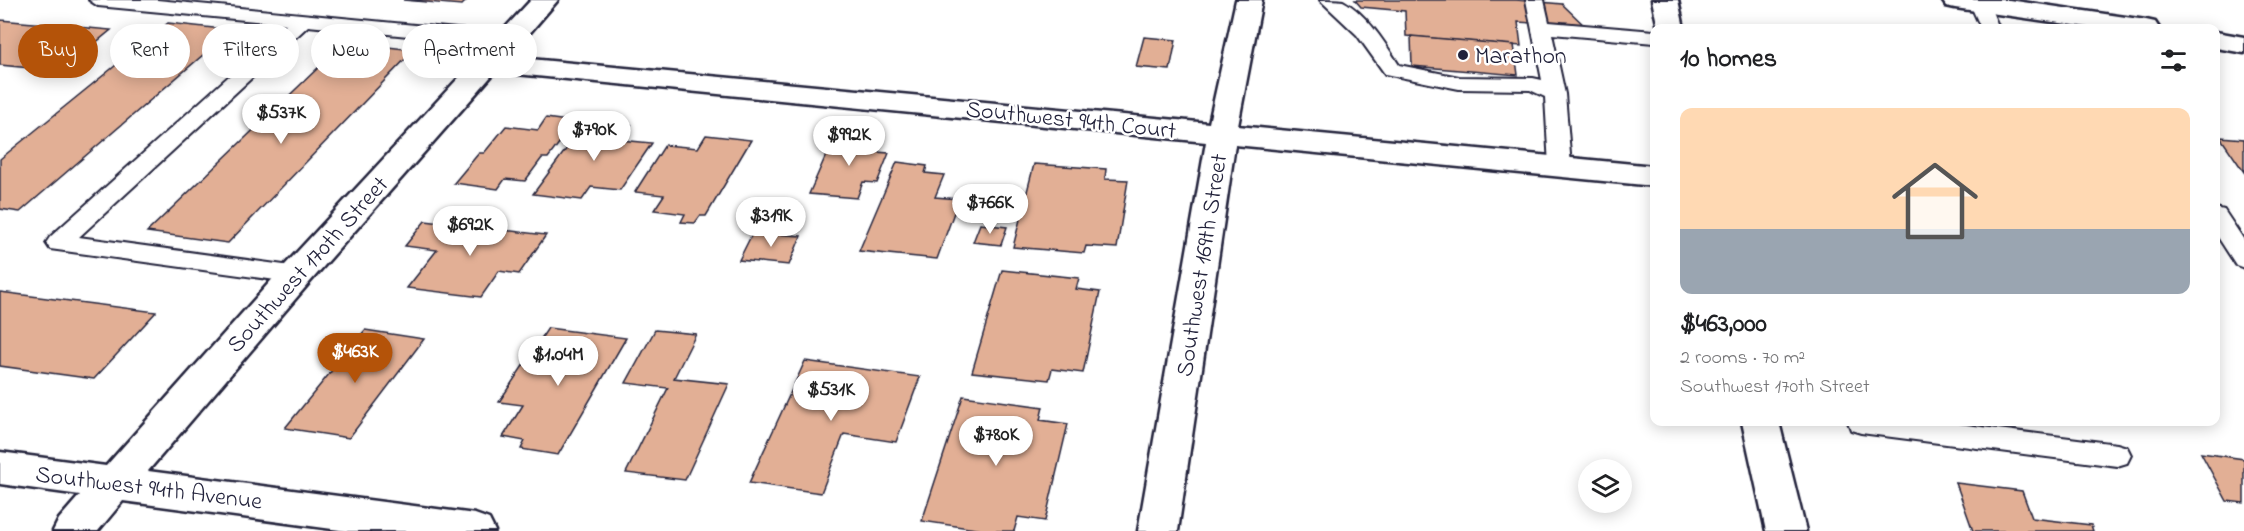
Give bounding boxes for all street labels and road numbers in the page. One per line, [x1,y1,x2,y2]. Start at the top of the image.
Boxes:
street label: Southwest 94th Court [964,93,1178,150]
street label: Southwest 169th Street [1169,151,1238,379]
street label: Southwest 170th Street [220,169,398,362]
street label: Southwest 94th Avenue [33,458,264,521]

